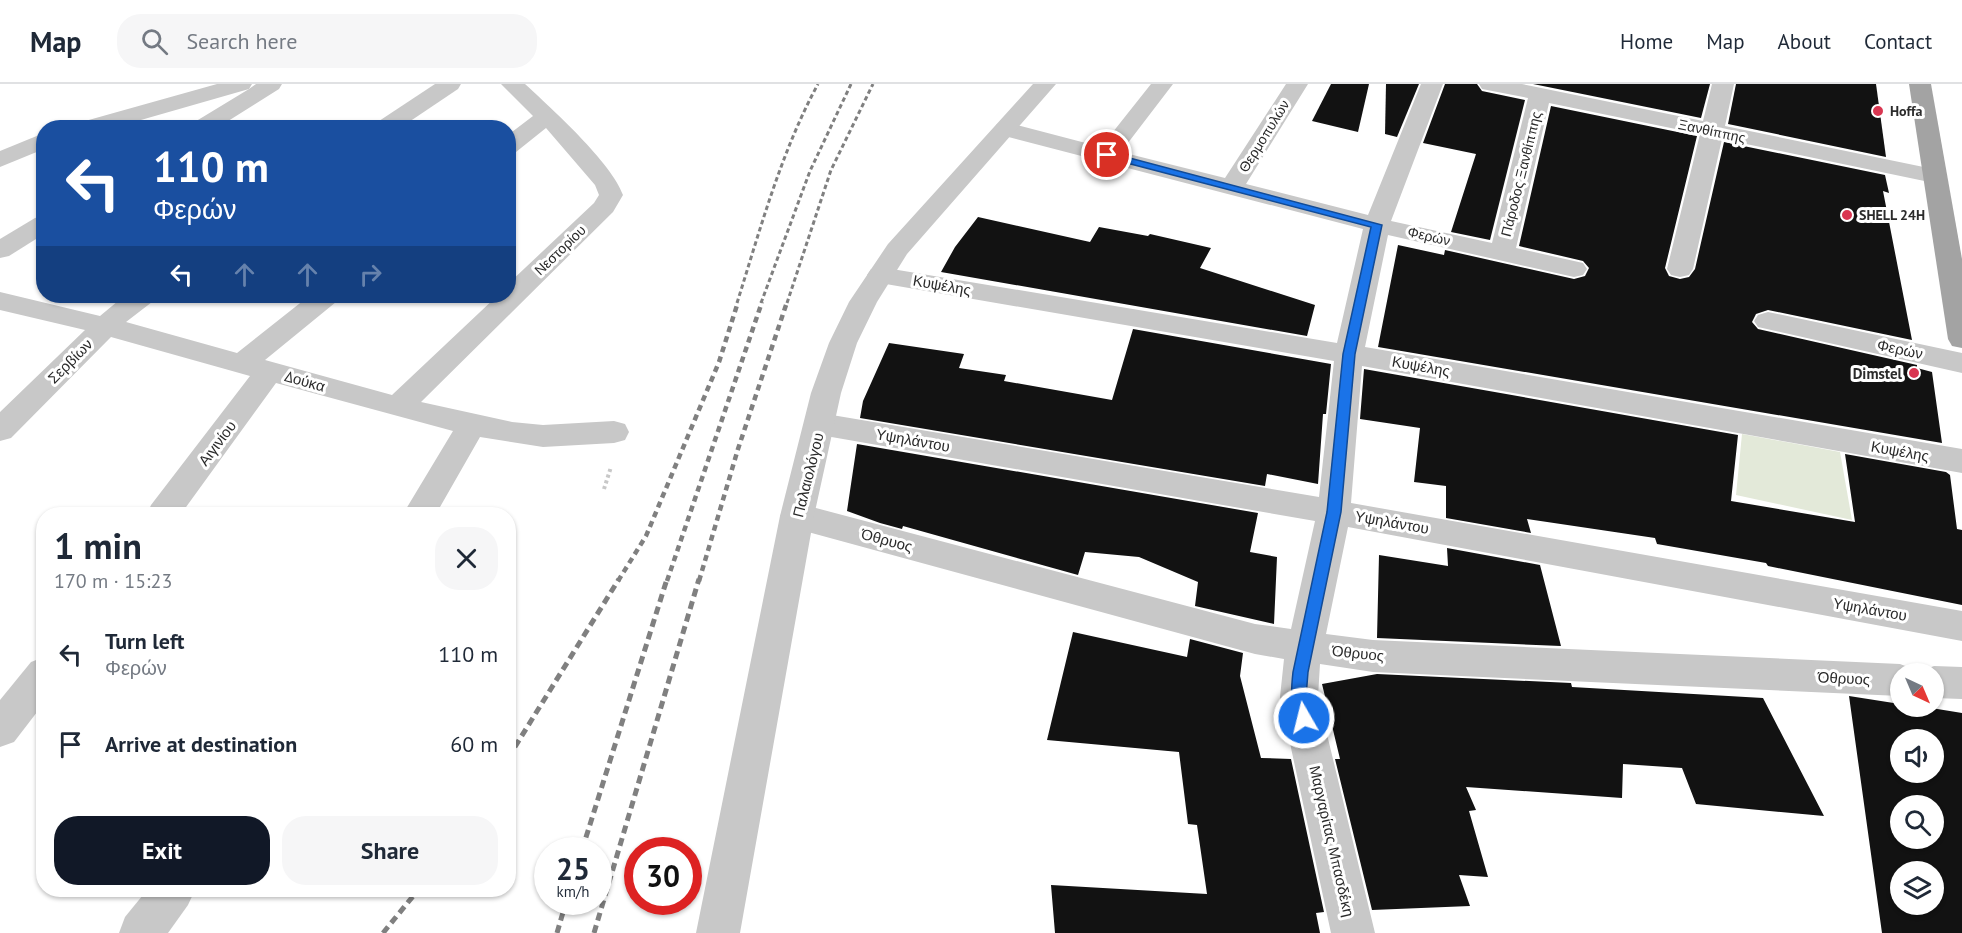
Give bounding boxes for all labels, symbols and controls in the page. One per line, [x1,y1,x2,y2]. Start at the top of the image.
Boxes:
search box [117,14,537,68]
text: Map [30,23,81,60]
icon: search [138,25,171,58]
text: Search here [186,27,297,55]
text: Home [1620,28,1673,55]
text: Map [1706,28,1745,55]
text: About [1778,28,1831,55]
text: Contact [1864,28,1932,55]
street label: Θερμοπυλών [1235,96,1293,176]
place label: Hoffa [1890,102,1922,120]
marker: Hoffa [1871,104,1885,118]
street label: Πάροδος Ξανθίππης [1497,109,1545,238]
street label: Ξανθίππης [1677,115,1747,147]
pin [1081,129,1132,180]
icon: arrive [1090,138,1123,171]
text: 110 m [153,139,269,194]
icon: left [54,144,132,222]
text: Φερών [153,192,237,226]
place label: SHELL 24H [1859,206,1925,224]
marker: SHELL 24H [1840,208,1854,222]
street label: Νεστορίου [530,221,590,279]
street label: Φερών [1406,222,1452,250]
icon: left [165,258,198,291]
icon: ahead [228,258,261,291]
icon: ahead [291,258,324,291]
icon: right [354,258,387,291]
street label: Κυψέλης [911,271,973,299]
street label: Σερβίων [44,335,96,387]
street label: Φερών [1875,335,1925,363]
street label: Κυψέλης [1390,352,1452,380]
place label: Dimstel [1853,364,1903,383]
street label: Δούκα [283,366,328,396]
marker: Dimstel [1907,366,1921,380]
street label: Αιγινίου [194,417,240,469]
street label: Υψηλάντου [875,424,951,456]
street label: Παλαιολόγου [788,431,828,519]
street label: Κυψέλης [1869,437,1931,465]
street label: Υψηλάντου [1354,506,1430,538]
text: 1 min [54,522,142,569]
street label: Όθρυος [858,524,915,556]
button: close [435,527,498,590]
text: 170 m · 15:23 [54,568,172,594]
street label: Υψηλάντου [1832,593,1908,625]
text: Turn left [105,627,185,655]
icon: left [54,638,87,671]
text: 110 m [438,640,498,668]
street label: Όθρυος [1330,641,1385,665]
text: Φερών [105,655,167,681]
north arrow [1890,663,1944,717]
map controls [1890,663,1944,915]
street label: Όθρυος [1816,667,1871,689]
position arrow [1272,686,1336,750]
icon: arrive [54,728,87,761]
button: sound [1890,729,1944,783]
text: Arrive at destination [105,730,297,758]
text: 60 m [450,730,498,758]
street label: Μαργαρίτας Μπασδέκη [1305,764,1359,918]
button: search [1890,795,1944,849]
button: Exit [54,816,270,885]
button: Share [282,816,498,885]
speed limit sign: 30 [624,837,702,915]
text: 25 [556,849,590,888]
button: layers [1890,861,1944,915]
text: km/h [557,882,589,901]

